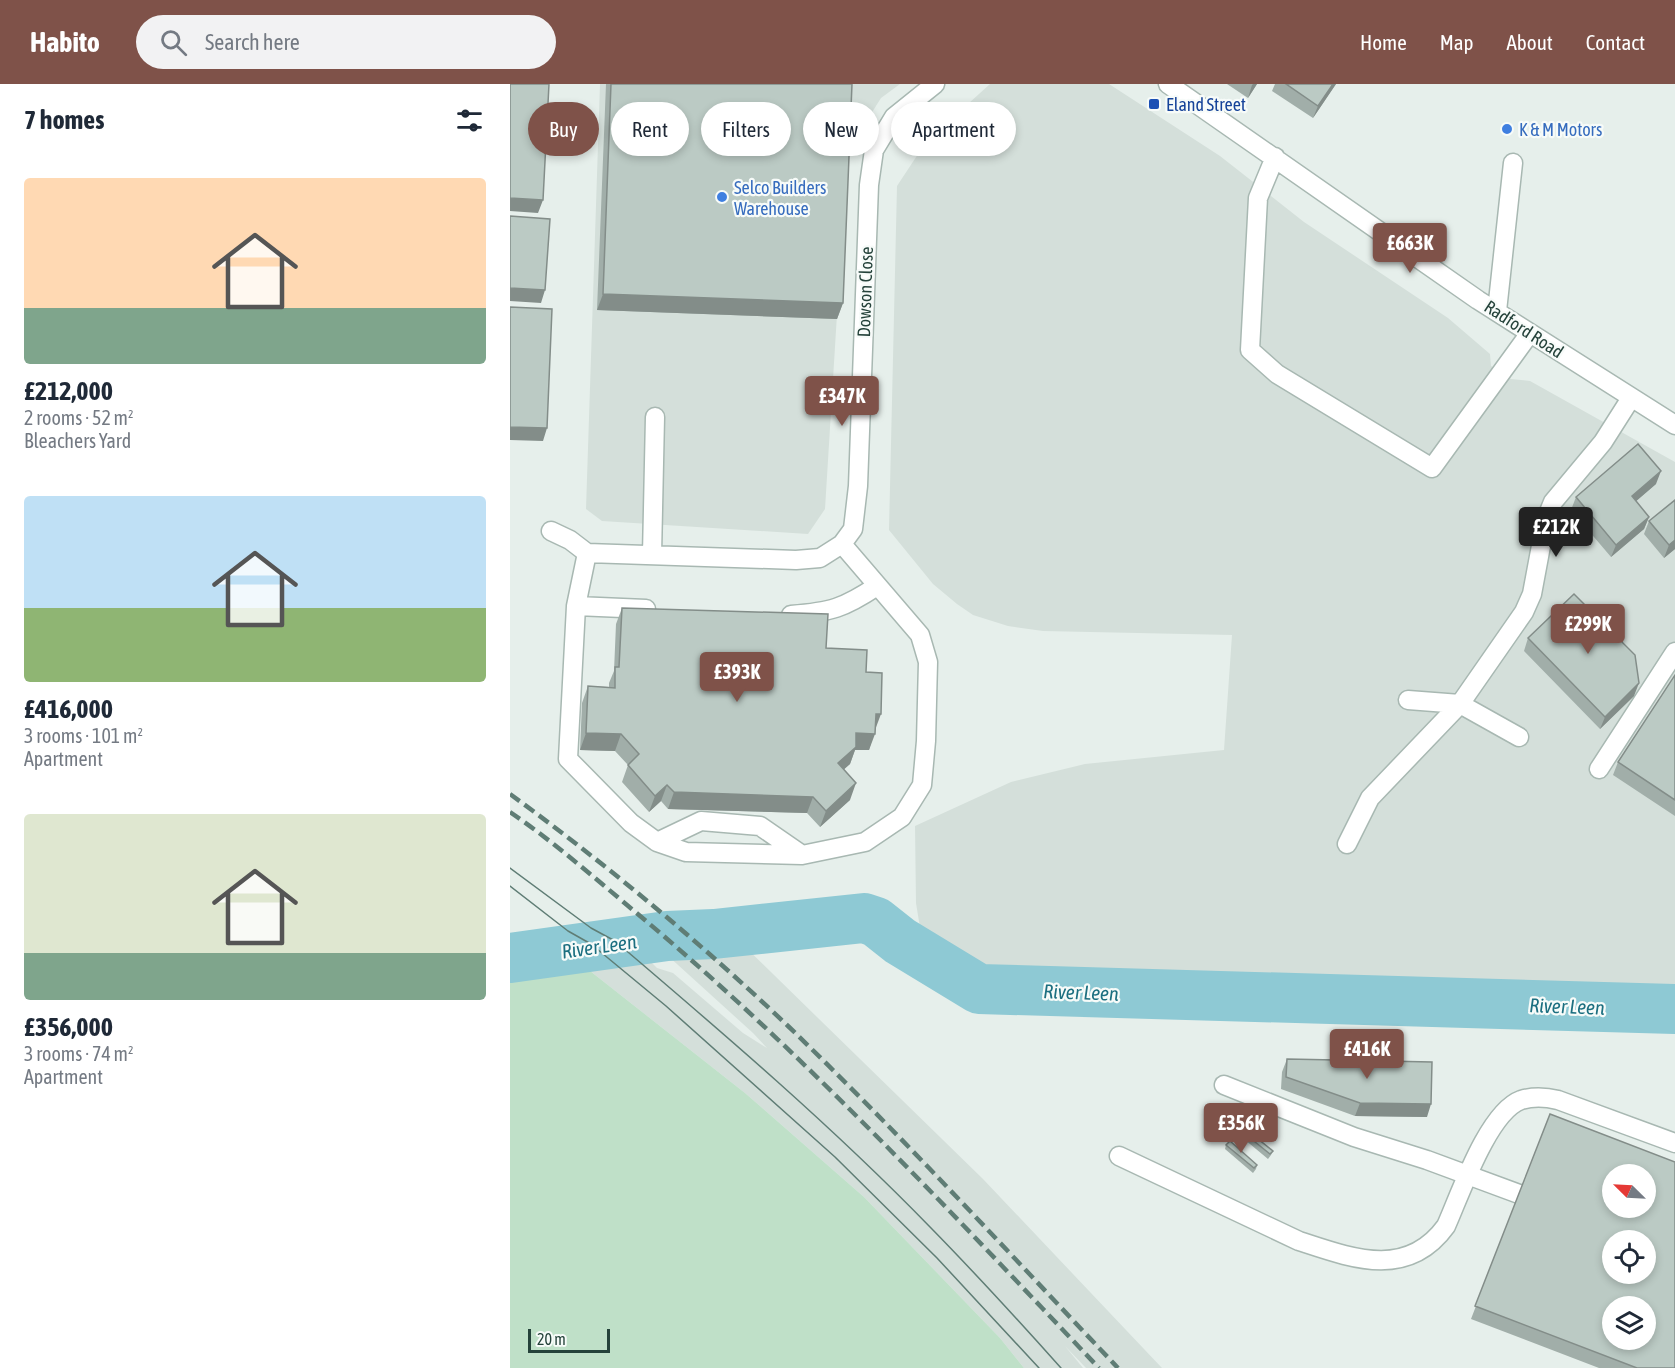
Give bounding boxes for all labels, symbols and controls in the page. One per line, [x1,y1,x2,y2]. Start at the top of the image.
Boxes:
search box [136,15,556,69]
text: Habito [30,26,100,58]
icon: search [157,26,190,59]
text: Search here [205,29,300,55]
text: Home [1360,30,1407,54]
text: Map [1440,30,1474,54]
text: About [1507,30,1553,54]
text: Contact [1586,30,1645,54]
place label: Eland Street [1166,94,1246,115]
marker: Eland Street [1147,97,1161,111]
chip: Buy [528,102,599,156]
chip: Rent [611,102,689,156]
chip: Filters [701,102,791,156]
chip: New [803,102,879,156]
chip: Apartment [891,102,1016,156]
icon: filters [453,104,486,137]
text: 7 homes [24,105,104,135]
place label: K & M Motors [1519,119,1602,140]
marker: K & M Motors [1500,122,1514,136]
place label: Selco Builders Warehouse [734,177,826,219]
marker: Selco Builders Warehouse [715,190,729,204]
icon: home [201,217,309,325]
pin: £663K [1368,223,1452,274]
text: £663K [1387,231,1433,254]
street label: Dowson Close [853,246,877,338]
street label: Radford Road [1481,296,1567,362]
text: £212,000 [24,376,113,406]
pin: £347K [800,376,884,427]
text: £347K [819,384,865,407]
text: 2 rooms · 52 m² [24,406,134,429]
text: Bleachers Yard [24,429,131,452]
pin: £212K [1514,507,1598,558]
text: £212K [1533,515,1579,538]
icon: home [201,535,309,643]
pin: £299K [1546,604,1630,655]
text: £299K [1565,612,1611,635]
pin: £393K [695,652,779,703]
text: £393K [714,660,760,683]
text: £416,000 [24,694,113,724]
text: 3 rooms · 101 m² [24,724,143,747]
text: Apartment [24,747,103,770]
icon: home [201,853,309,961]
water label: River Leen [560,929,638,963]
water label: River Leen [1043,979,1119,1005]
water label: River Leen [1529,993,1605,1019]
text: £356,000 [24,1012,113,1042]
pin: £416K [1325,1029,1409,1080]
text: £416K [1344,1037,1390,1060]
text: 3 rooms · 74 m² [24,1042,134,1065]
text: Apartment [24,1065,103,1088]
pin: £356K [1199,1103,1283,1154]
text: £356K [1218,1111,1264,1134]
north arrow [1602,1164,1656,1218]
map controls [1602,1164,1656,1350]
button: locate [1602,1230,1656,1284]
button: layers [1602,1296,1656,1350]
scale bar [528,1326,610,1354]
text: 20 m [537,1330,566,1348]

